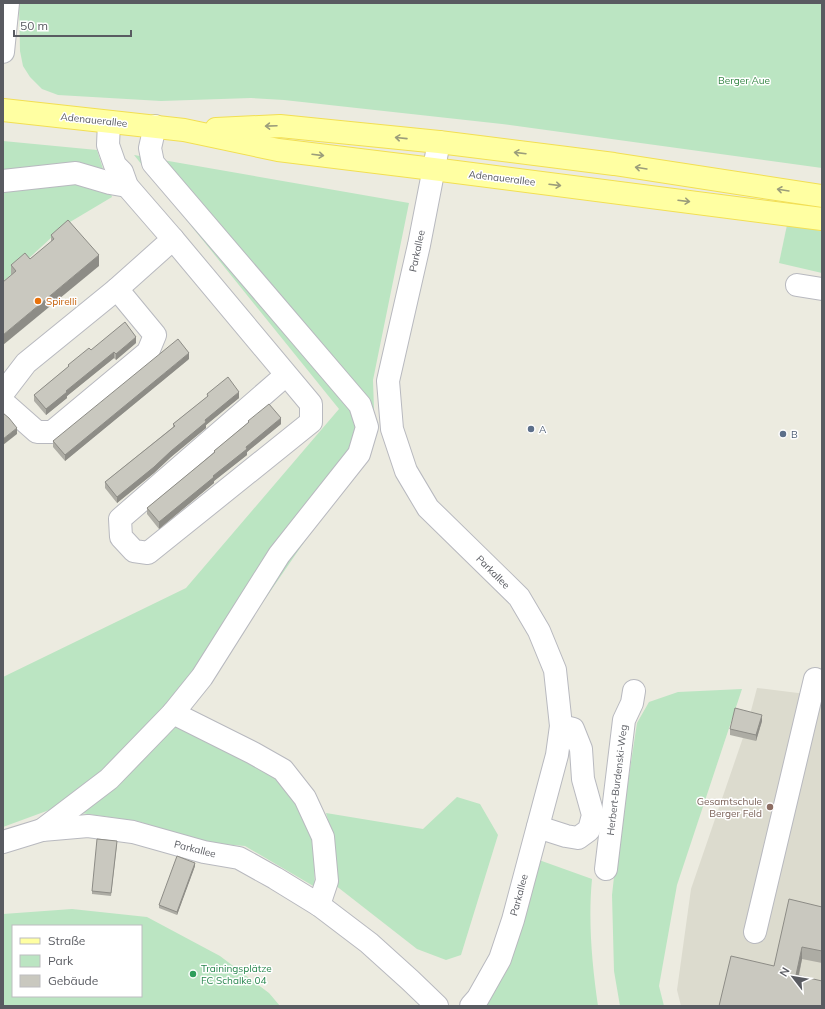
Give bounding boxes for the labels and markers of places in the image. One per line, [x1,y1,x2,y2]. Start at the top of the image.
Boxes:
place label: Spirelli [46,295,77,308]
marker: Spirelli [33,296,43,306]
place label: A [539,423,547,436]
marker: A [526,424,536,434]
place label: B [791,428,798,441]
marker: B [778,429,788,439]
place label: Gesamtschule Berger Feld [697,795,762,820]
marker: Gesamtschule Berger Feld [765,802,775,812]
place label: Trainingsplätze FC Schalke 04 [201,962,272,987]
marker: Trainingsplätze FC Schalke 04 [188,969,198,979]

